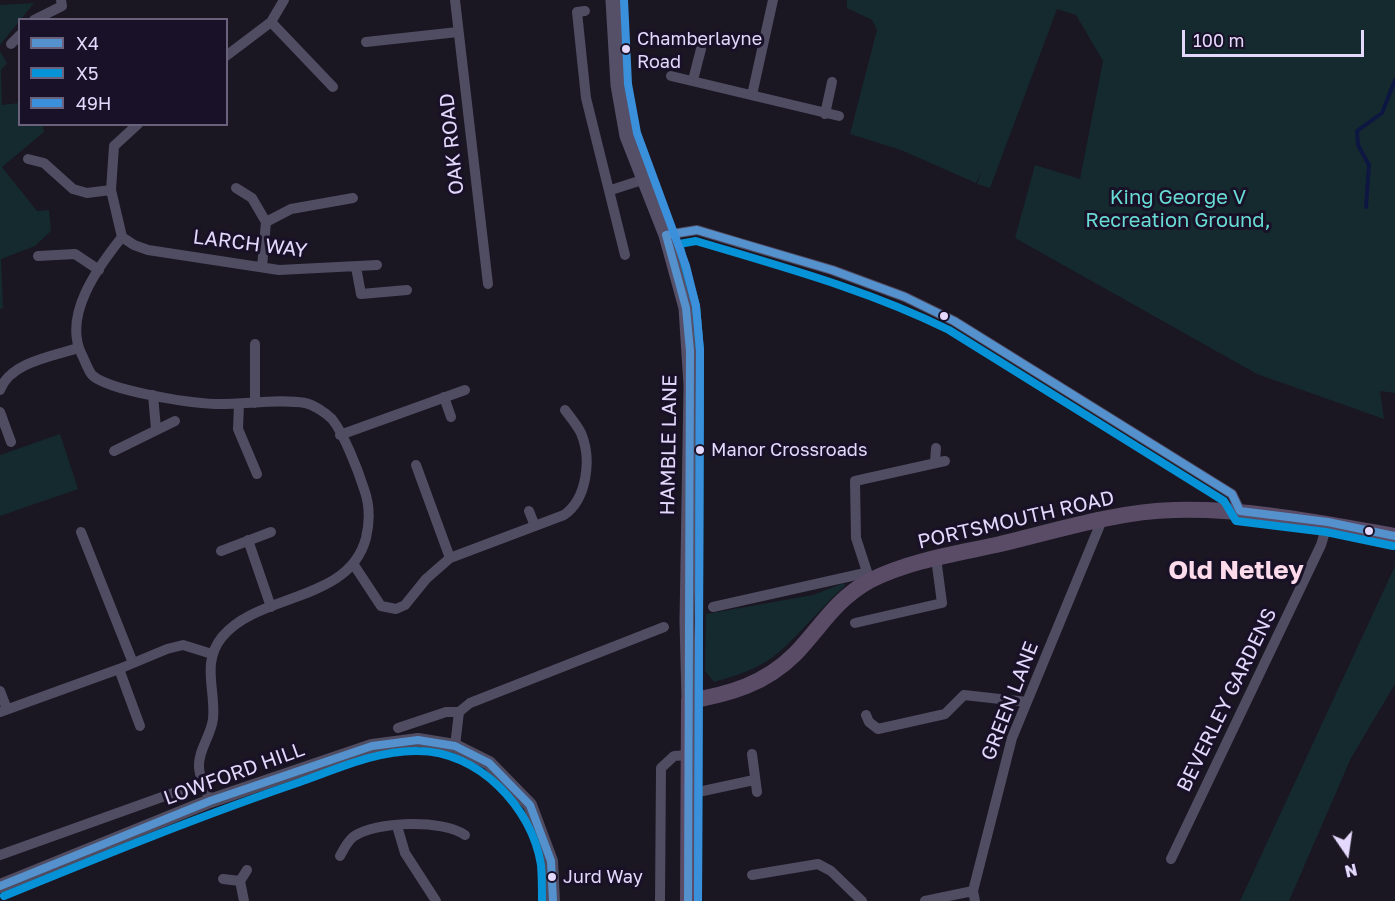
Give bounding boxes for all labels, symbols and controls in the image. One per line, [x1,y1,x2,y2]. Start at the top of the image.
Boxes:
legend [18,18,228,126]
scale bar [1185,18,1366,56]
place label: Chamberlayne Road [637,28,762,70]
text: 100 m [1193,29,1244,51]
text: X4 [76,32,99,54]
marker: Chamberlayne Road [620,43,632,55]
text: X5 [76,62,98,84]
text: 49H [76,92,112,114]
street label: OAK ROAD [435,92,469,196]
park label: King George V Recreation Ground, [1085,186,1271,233]
street label: LARCH WAY [191,225,309,263]
unlabelled marker [938,310,950,322]
street label: HAMBLE LANE [656,375,682,515]
place label: Manor Crossroads [711,439,867,461]
marker: Manor Crossroads [694,444,706,456]
street label: PORTSMOUTH ROAD [915,486,1117,554]
unlabelled marker [1363,525,1375,537]
district label: Old Netley [1168,555,1304,587]
street label: BEVERLEY GARDENS [1172,604,1282,796]
street label: GREEN LANE [976,638,1044,764]
street label: LOWFORD HILL [160,737,308,811]
north arrow [1317,823,1377,883]
text: N [1343,859,1359,882]
place label: Jurd Way [563,866,643,888]
marker: Jurd Way [546,871,558,883]

